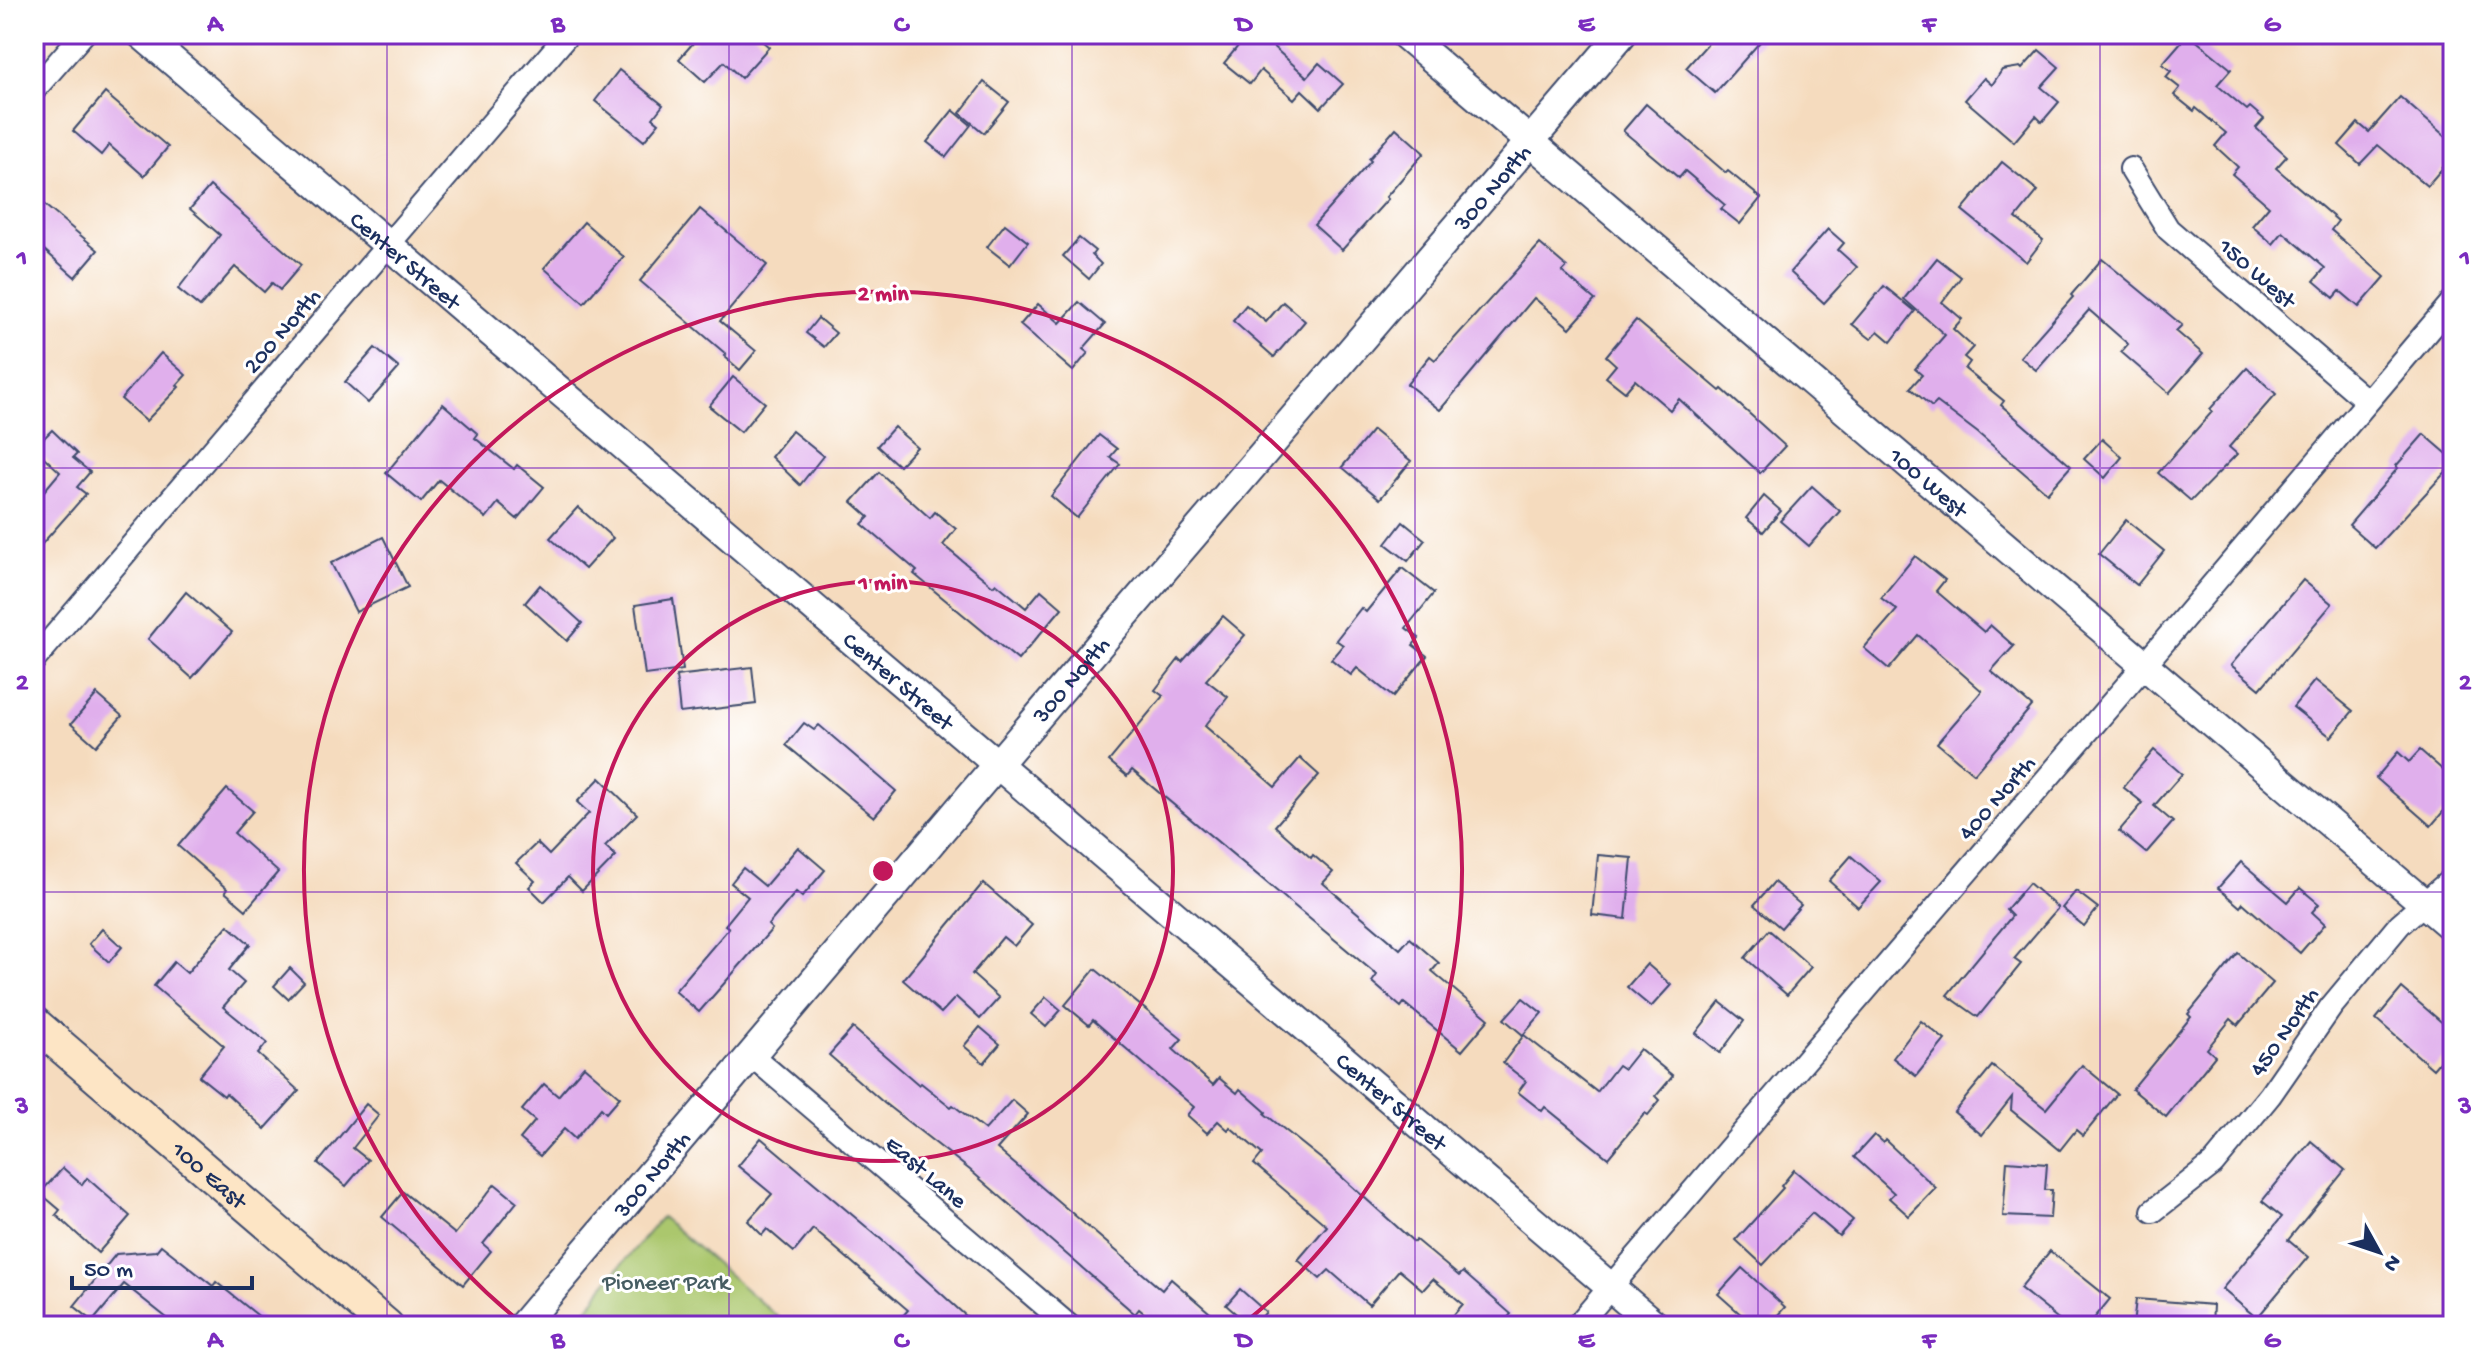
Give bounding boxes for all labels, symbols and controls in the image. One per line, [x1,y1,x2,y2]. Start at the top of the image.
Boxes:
text: A [206,11,224,42]
text: B [550,11,566,42]
text: C [894,11,911,42]
text: D [1234,11,1254,42]
text: E [1578,11,1596,42]
text: F [1921,11,1937,42]
text: G [2264,11,2282,42]
street label: 300 North [1448,140,1539,239]
street label: Center Street [342,207,467,319]
street label: 150 West [2210,233,2302,318]
text: 1 [16,245,27,276]
text: 1 [2459,245,2470,276]
text: 2 min [857,281,909,310]
street label: 200 North [239,283,329,381]
street label: 100 West [1881,442,1974,527]
text: 1 min [857,570,908,599]
street label: Center Street [835,627,960,740]
street label: 300 North [1027,632,1118,731]
text: 2 [16,669,29,700]
text: 2 [2459,669,2472,700]
street label: 400 North [1954,751,2044,848]
centre of rings [869,857,897,885]
street label: 450 North [2245,983,2327,1083]
street label: Center Street [1328,1048,1453,1160]
text: 3 [14,1093,29,1124]
text: 3 [2457,1093,2472,1124]
street label: 300 North [608,1126,699,1226]
street label: East Lane [878,1131,972,1217]
street label: 100 East [164,1136,253,1218]
north arrow [2339,1212,2419,1292]
scale bar [72,1240,252,1290]
text: N [2377,1248,2406,1276]
text: 50 m [84,1257,133,1286]
park label: Pioneer Park [601,1270,732,1299]
text: A [206,1327,224,1358]
text: B [550,1327,566,1358]
text: C [894,1327,911,1358]
text: D [1234,1327,1254,1358]
text: E [1578,1327,1596,1358]
text: F [1921,1327,1937,1358]
text: G [2264,1327,2282,1358]

